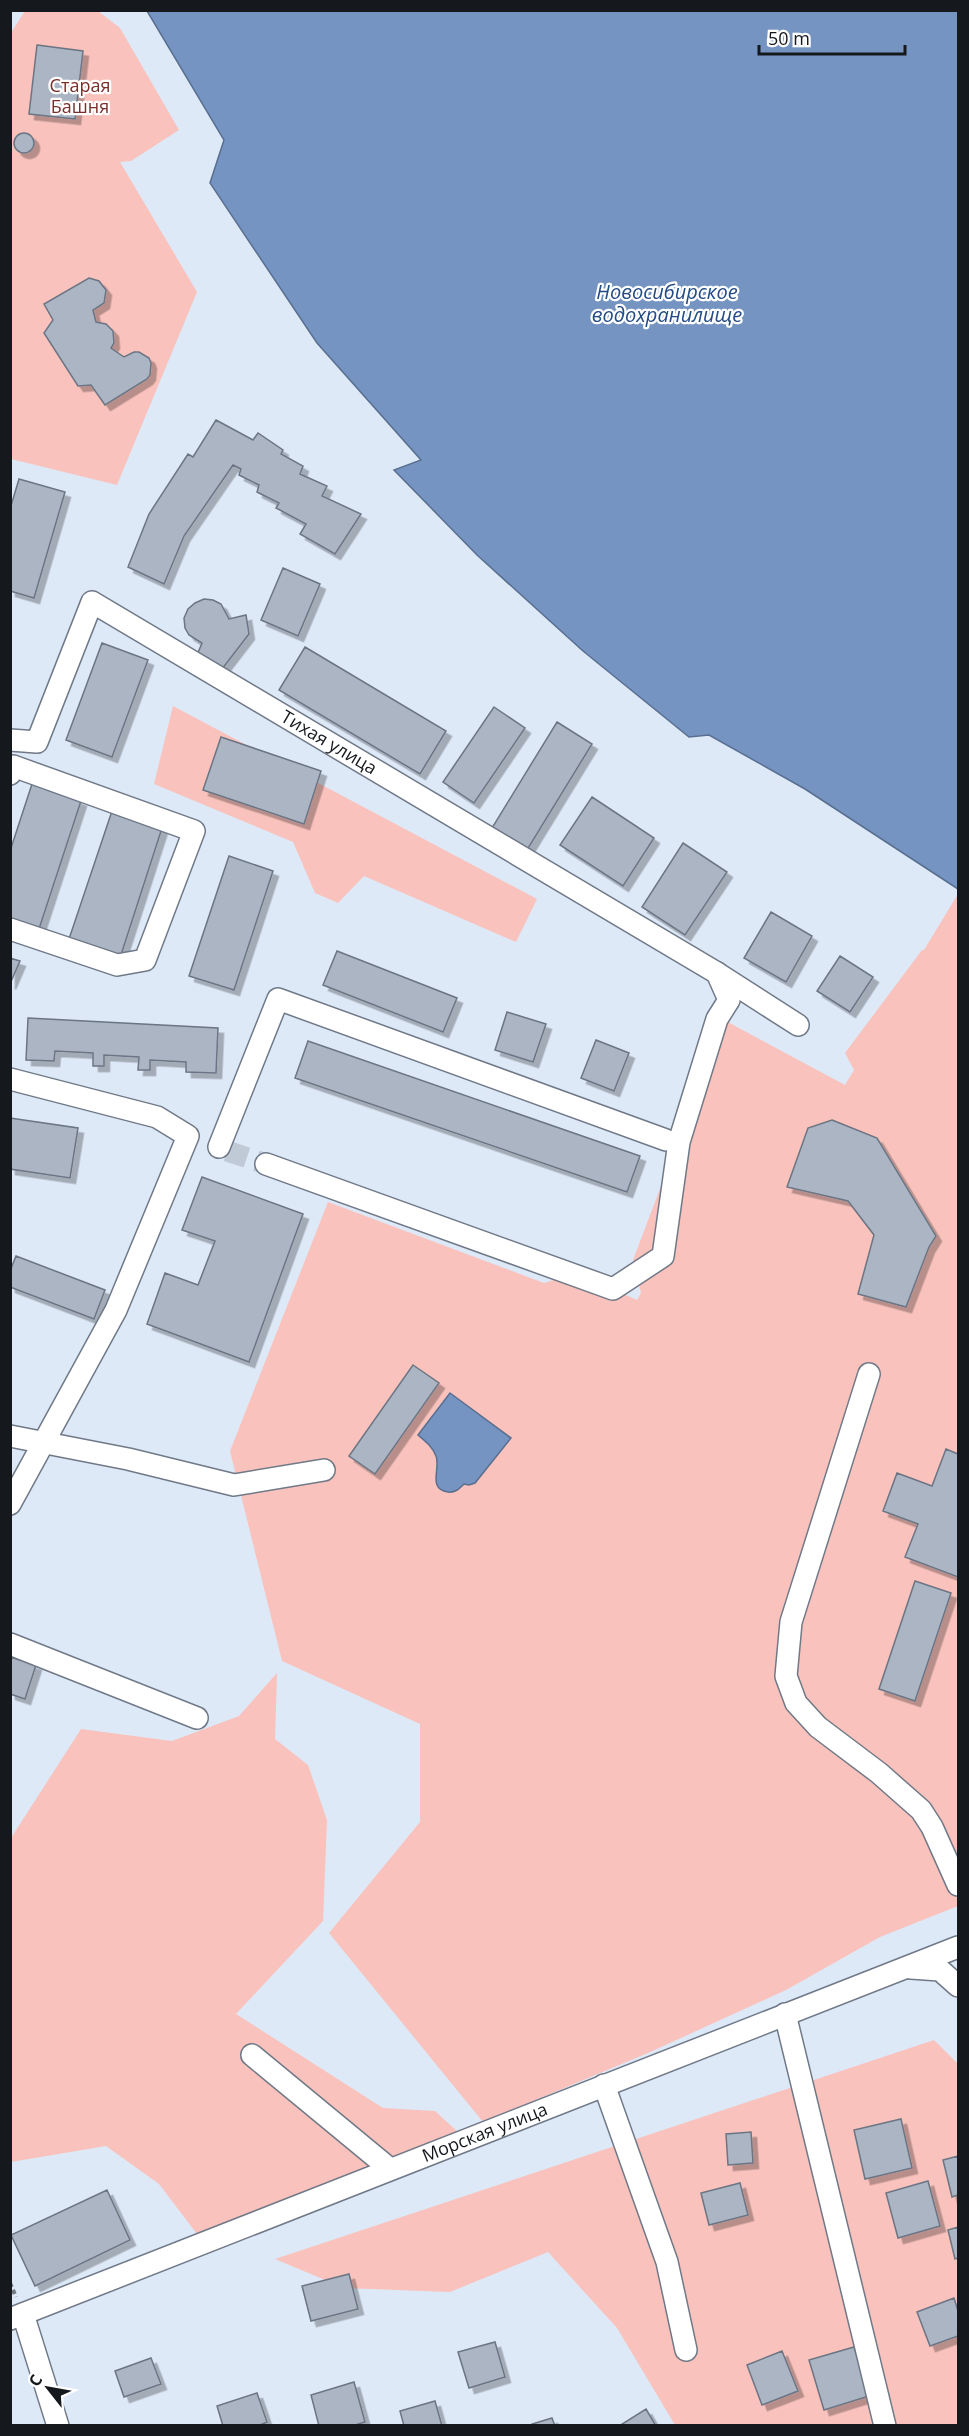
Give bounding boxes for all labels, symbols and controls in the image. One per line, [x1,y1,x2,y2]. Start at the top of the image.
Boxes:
scale bar [759,18,904,56]
text: 50 m [768,26,810,50]
park label: Старая Башня [50,73,110,118]
water label: Новосибирское водохранилище [592,278,742,328]
street label: Тихая улица [277,704,382,780]
street label: Морская улица [418,2096,551,2167]
north arrow [18,2358,78,2418]
text: С [23,2370,47,2390]

